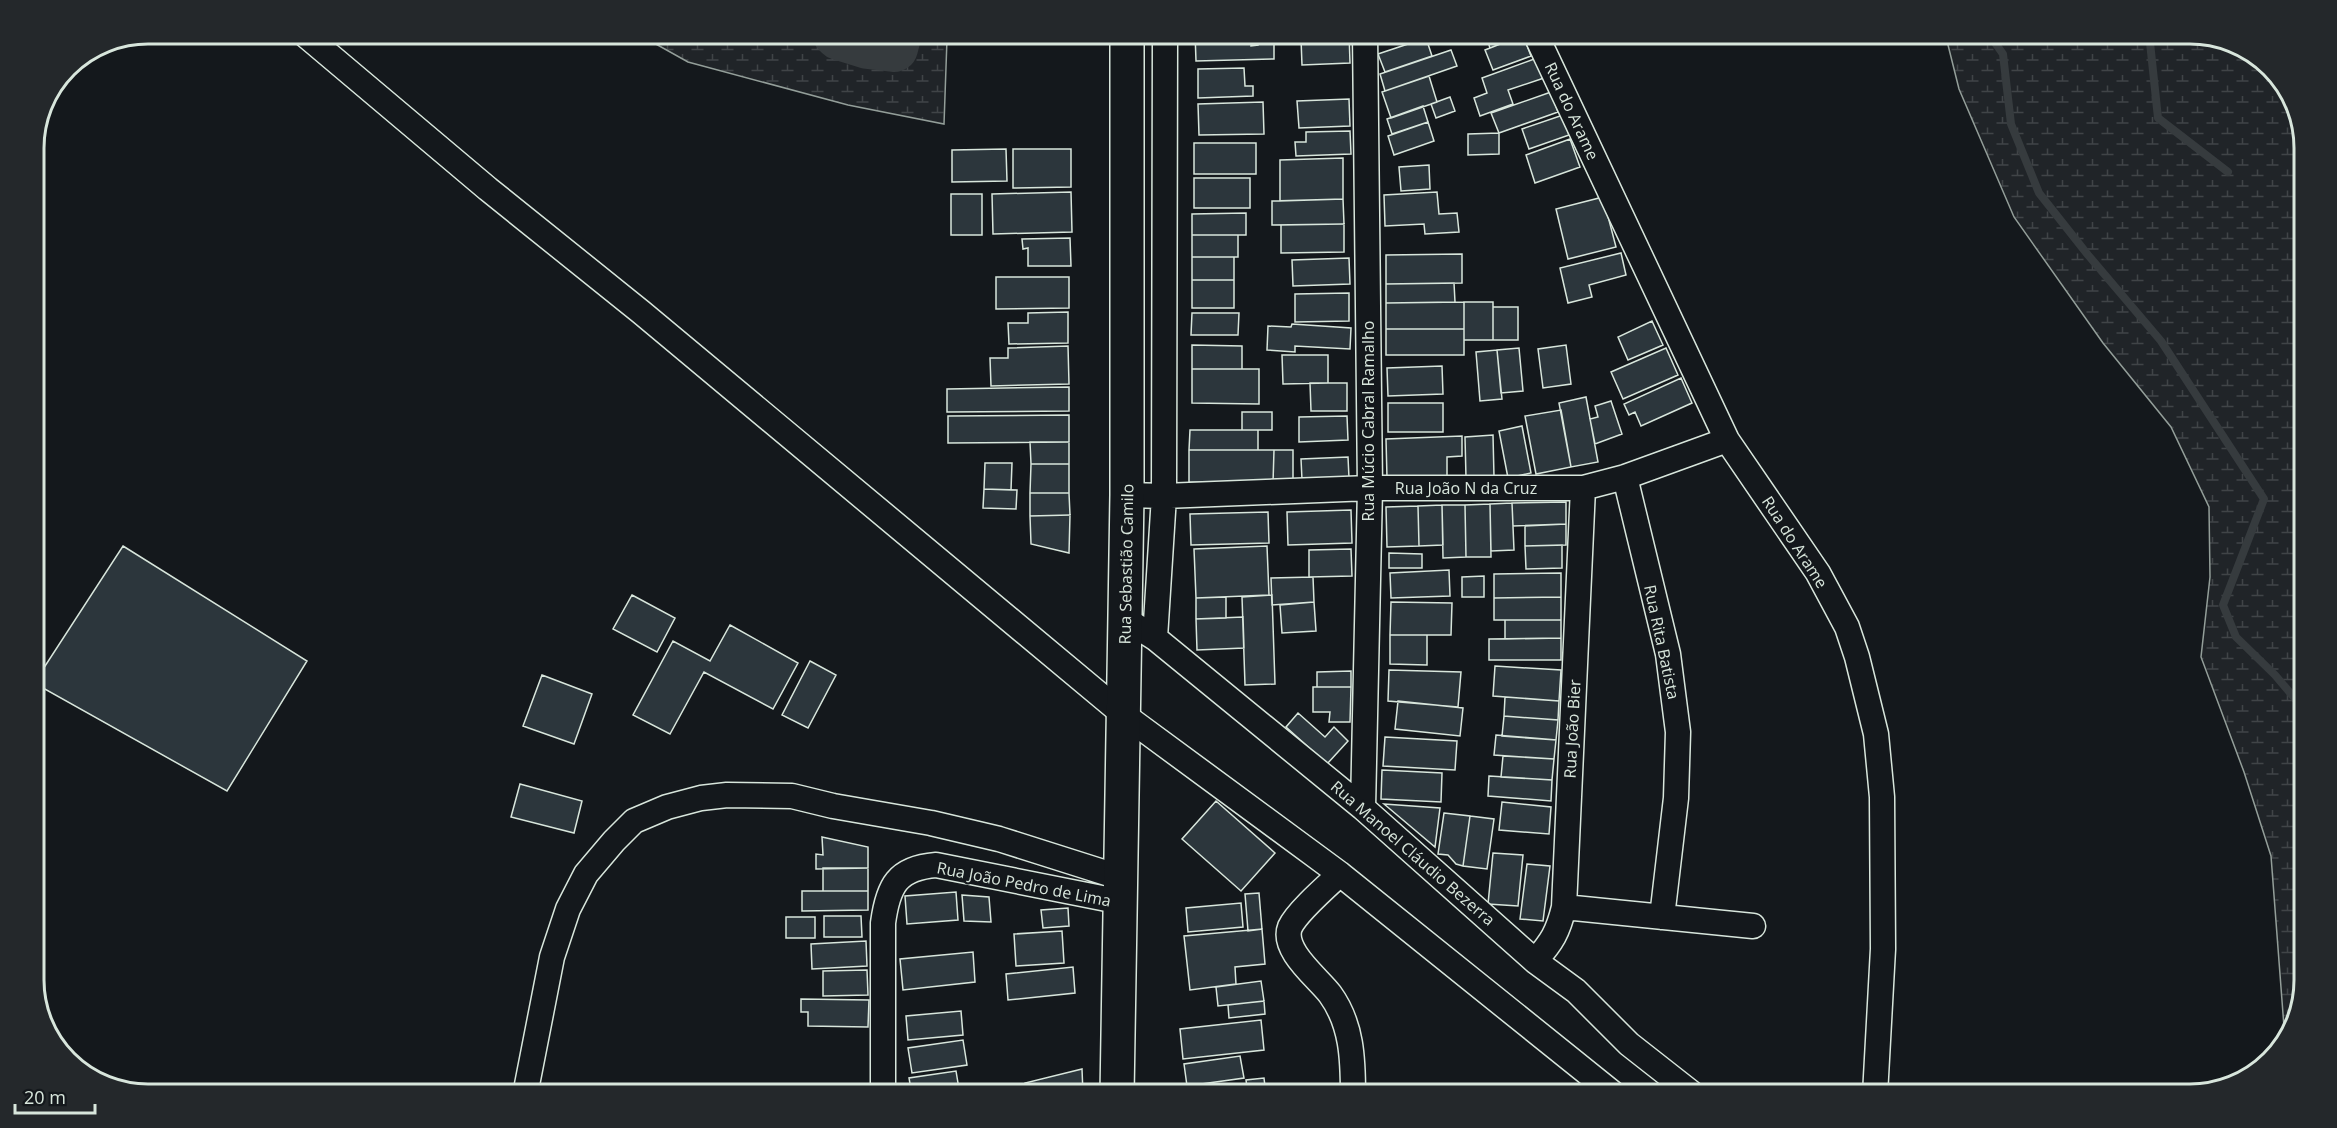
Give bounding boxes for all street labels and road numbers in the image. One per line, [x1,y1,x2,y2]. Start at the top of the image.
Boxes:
street label: Rua do Arame [1540,58,1604,164]
street label: Rua Múcio Cabral Ramalho [1357,321,1379,521]
street label: Rua João N da Cruz [1395,477,1537,499]
street label: Rua Sebastião Camilo [1114,483,1138,645]
street label: Rua do Arame [1757,492,1833,592]
street label: Rua Rita Batista [1639,583,1685,701]
street label: Rua João Bier [1558,678,1586,779]
street label: Rua Manoel Cláudio Bezerra [1326,776,1500,930]
street label: Rua João Pedro de Lima [935,856,1113,912]

